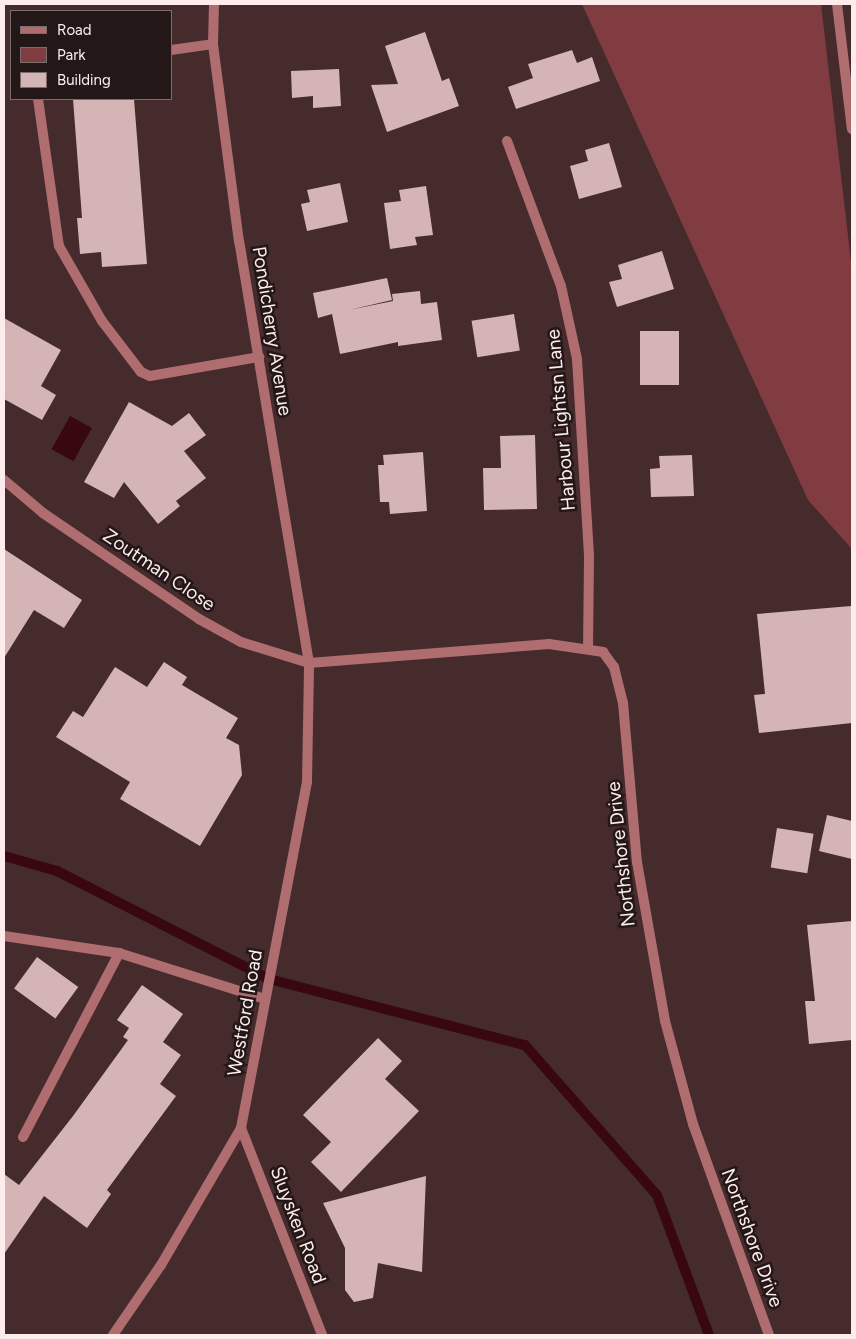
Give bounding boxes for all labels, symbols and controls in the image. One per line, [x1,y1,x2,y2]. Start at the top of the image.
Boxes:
legend [10,10,172,100]
text: Road [57,21,92,39]
text: Park [57,46,86,64]
text: Building [57,71,111,89]
street label: Pondicherry Avenue [247,245,297,417]
street label: Harbour Lightsn Lane [542,328,580,512]
street label: Zoutman Close [99,524,219,616]
street label: Northshore Drive [602,780,640,928]
street label: Westford Road [223,948,267,1078]
street label: Sluysken Road [265,1163,331,1287]
street label: Northshore Drive [716,1166,788,1310]

